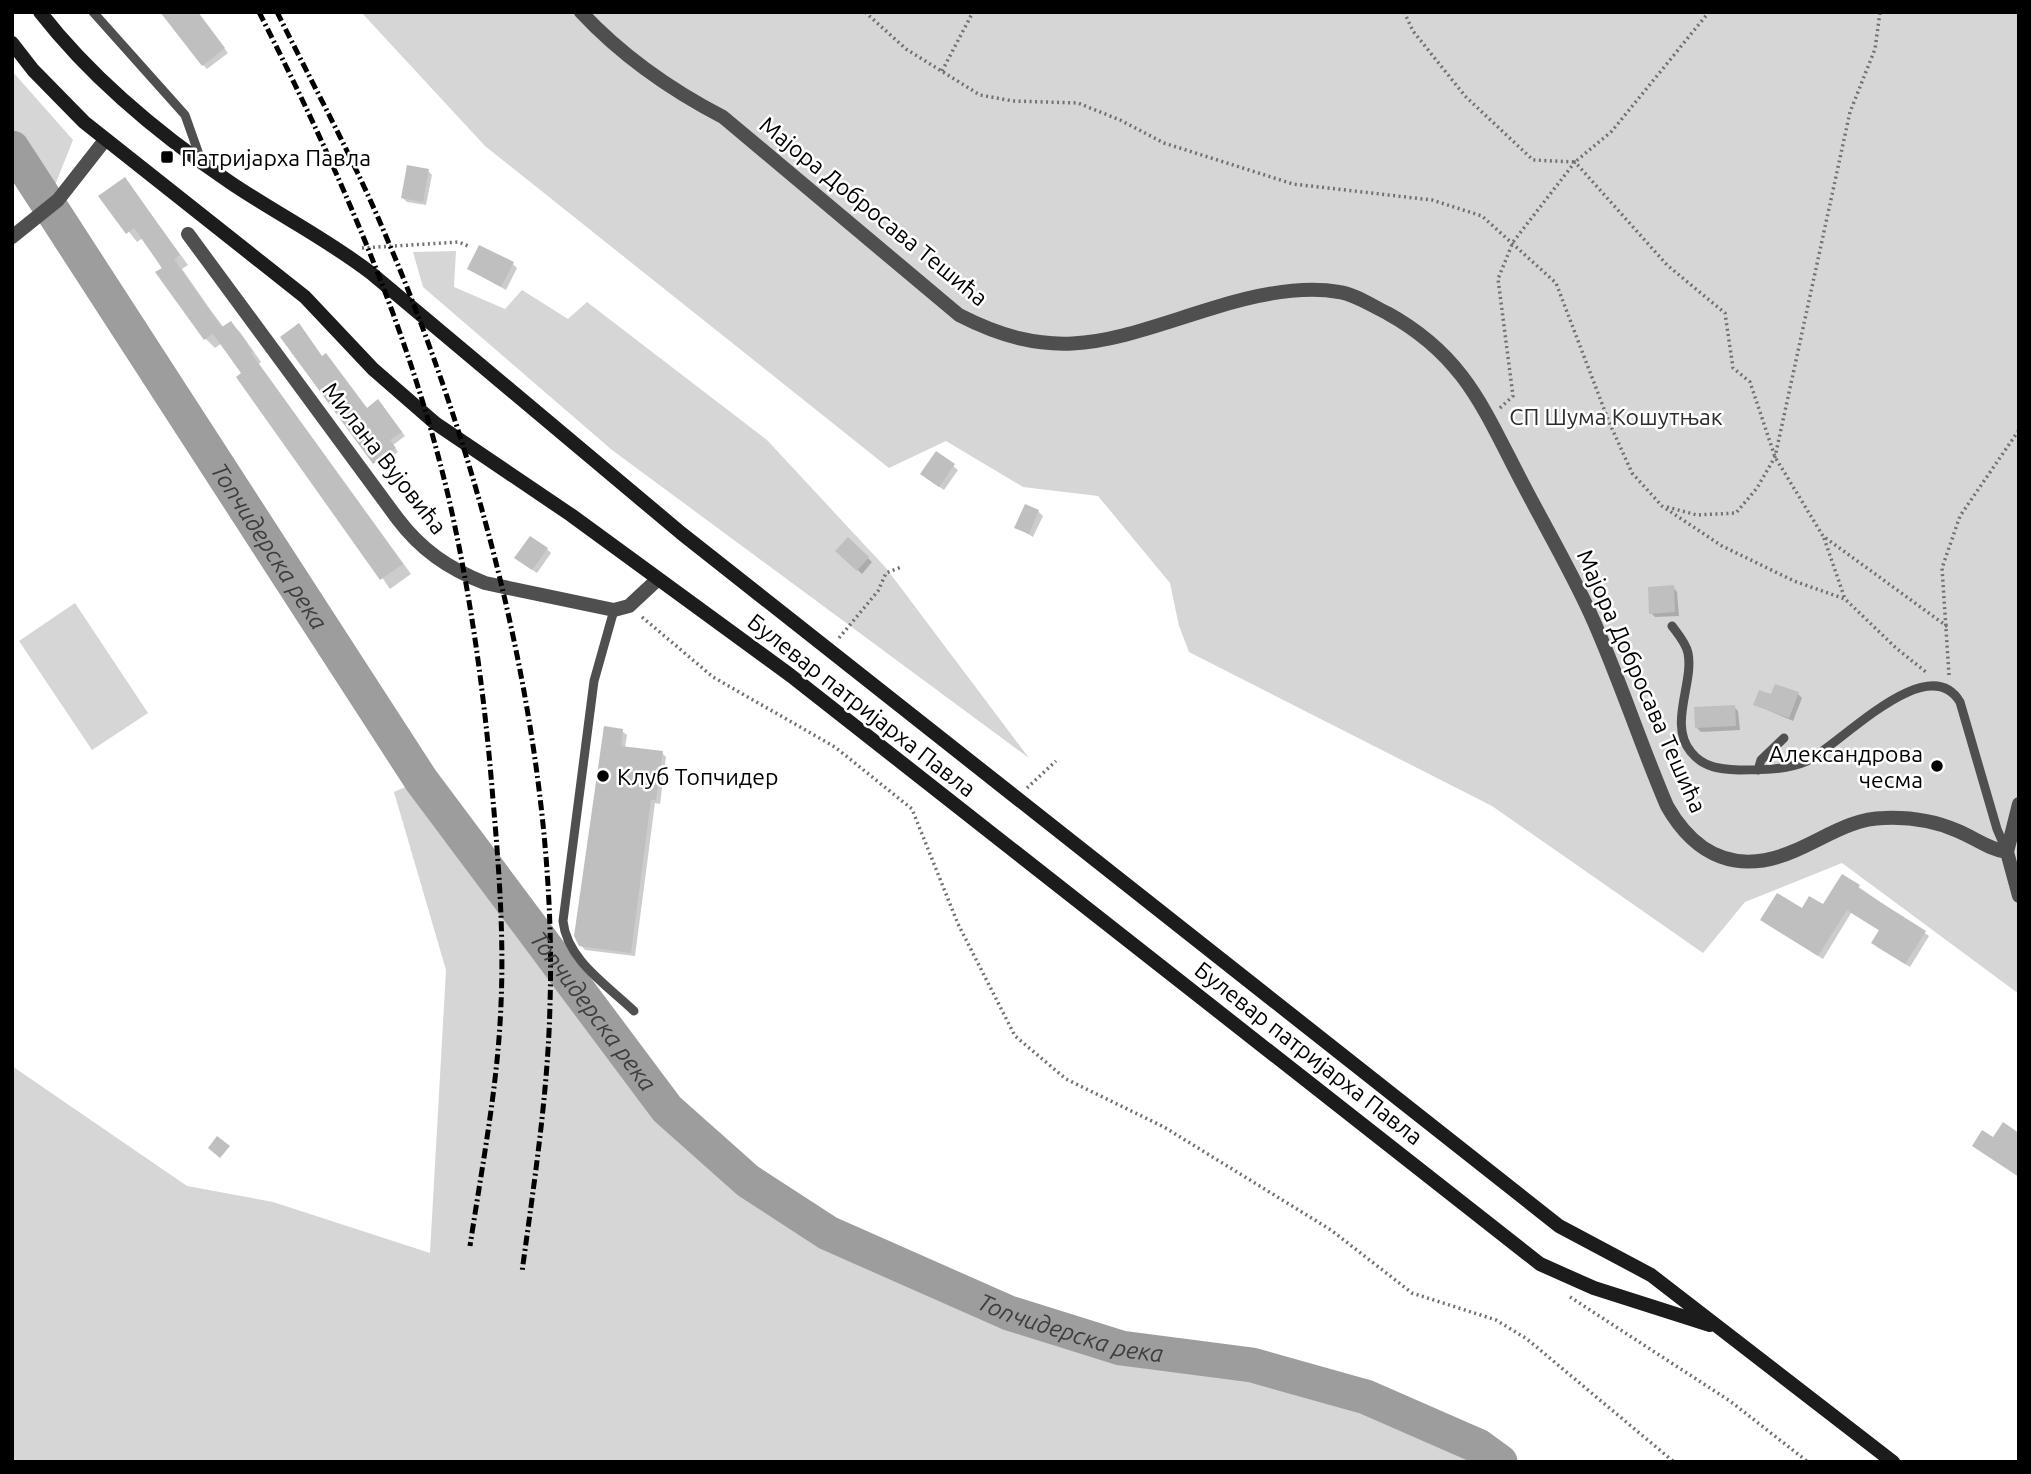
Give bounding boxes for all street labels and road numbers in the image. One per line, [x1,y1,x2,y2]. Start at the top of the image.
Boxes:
street label: Мајора Добросава Тешића [755,112,993,310]
street label: Милана Вујовића [318,377,452,539]
street label: Мајора Добросава Тешића [1573,546,1711,816]
street label: Булевар патријарха Павла [743,608,981,802]
street label: Булевар патријарха Павла [1190,956,1428,1150]

